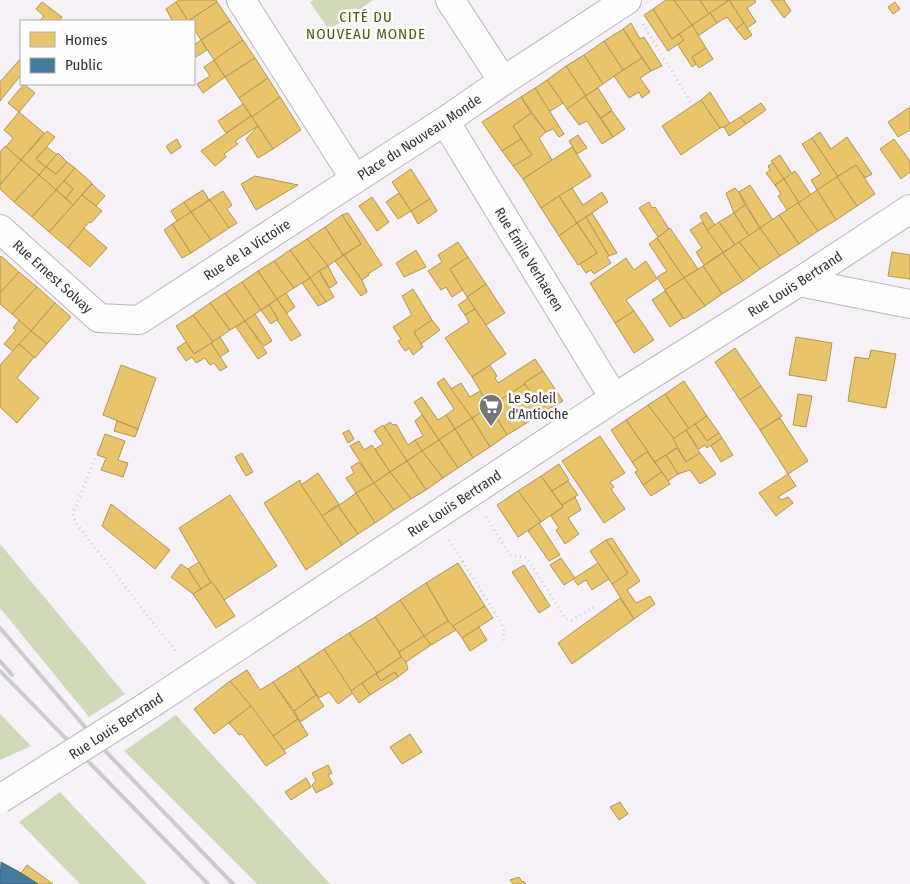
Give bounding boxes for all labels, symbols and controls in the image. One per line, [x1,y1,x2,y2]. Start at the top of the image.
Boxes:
district label: CITÉ DU NOUVEAU MONDE [306,8,426,43]
legend [20,20,195,85]
text: Homes [65,31,107,49]
text: Public [65,56,103,74]
street label: Place du Nouveau Monde [354,91,485,184]
street label: Rue Émile Verhaeren [491,205,567,315]
street label: Rue de la Victoire [201,215,294,284]
street label: Rue Ernest Solvay [9,237,96,318]
street label: Rue Louis Bertrand [745,248,846,321]
place label: Le Soleil d'Antioche [508,390,568,423]
supermarket icon: Le Soleil d'Antioche [478,393,504,427]
street label: Rue Louis Bertrand [405,467,505,541]
street label: Rue Louis Bertrand [66,690,167,763]

